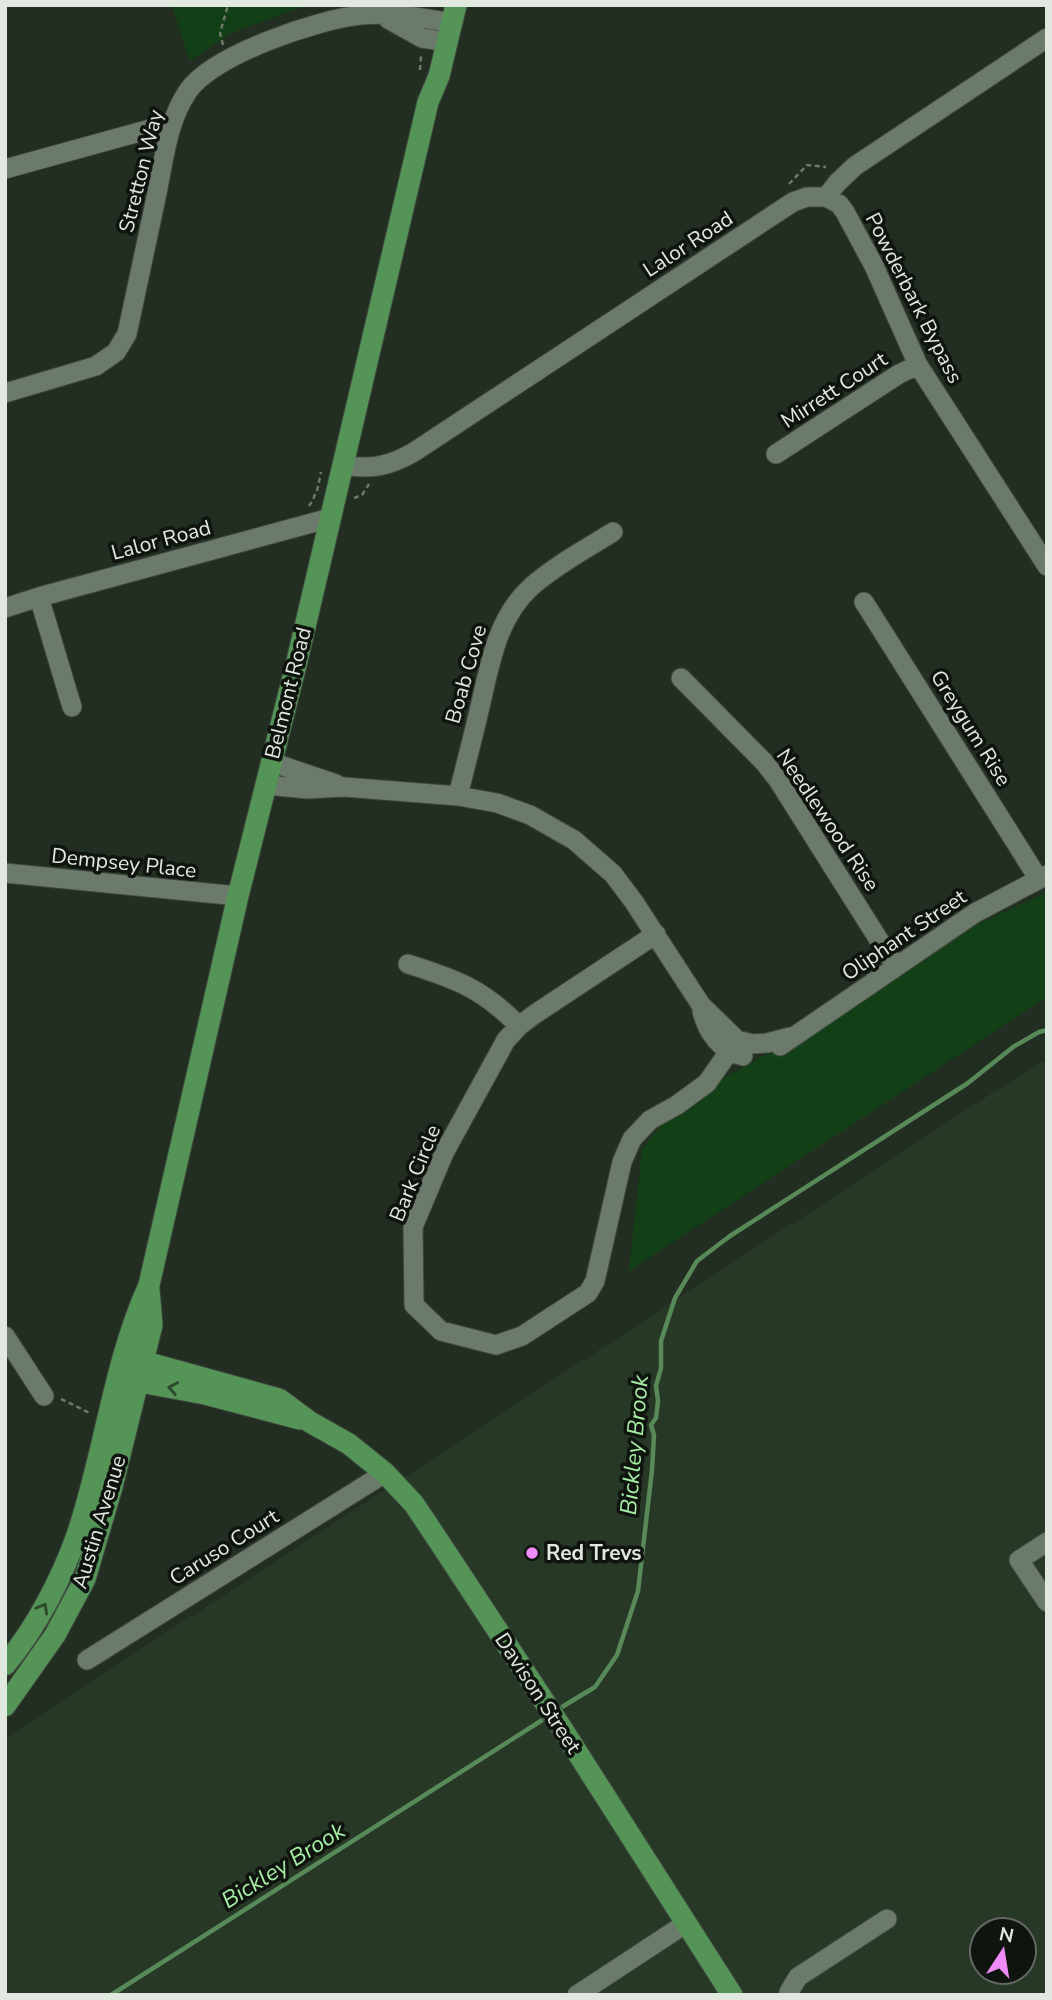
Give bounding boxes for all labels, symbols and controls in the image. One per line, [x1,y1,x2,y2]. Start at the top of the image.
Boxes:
street label: Stretton Way [112,106,170,235]
street label: Lalor Road [638,204,738,284]
street label: Powderbark Bypass [859,208,969,388]
street label: Mirrett Court [776,345,893,435]
street label: Lalor Road [108,513,214,567]
street label: Boab Cove [439,621,493,727]
street label: Belmont Road [258,624,318,762]
street label: Greygum Rise [924,665,1018,791]
street label: Needlewood Rise [770,743,886,897]
street label: Dempsey Place [50,841,198,885]
street label: Oliphant Street [836,883,972,987]
street label: Bark Circle [383,1120,447,1226]
water label: Bickley Brook [613,1373,656,1516]
one-way arrow [167,1381,179,1396]
street label: Austin Avenue [65,1452,133,1592]
street label: Caruso Court [164,1502,284,1592]
place label: Red Trevs [546,1539,642,1567]
marker: Red Trevs [524,1545,540,1561]
one-way arrow [35,1603,48,1615]
street label: Davison Street [488,1627,588,1759]
water label: Bickley Brook [216,1815,351,1916]
north arrow [968,1916,1038,1986]
text: N [997,1921,1016,1950]

